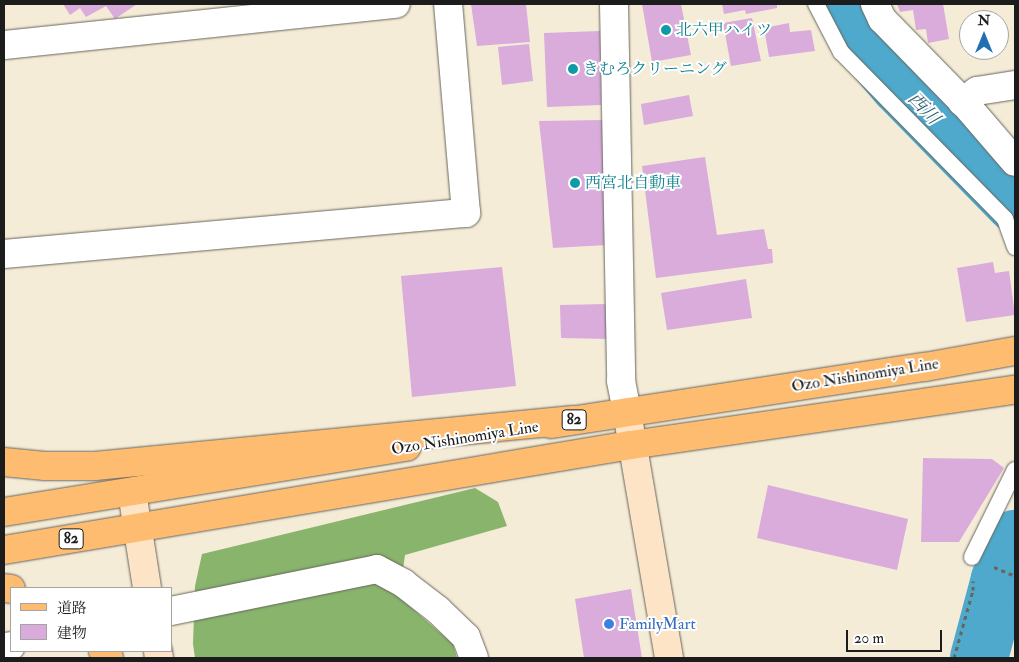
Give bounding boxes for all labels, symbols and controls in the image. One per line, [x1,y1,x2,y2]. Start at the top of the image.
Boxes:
north arrow [959,10,1009,60]
text: N [978,12,990,29]
place label: 北六甲ハイツ [676,20,772,40]
marker: 北六甲ハイツ [660,24,672,36]
place label: きむろクリーニング [583,59,727,79]
marker: きむろクリーニング [567,63,579,75]
water label: 西川 [903,89,943,129]
place label: 西宮北自動車 [585,173,681,193]
marker: 西宮北自動車 [569,177,581,189]
street label: Ozo Nishinomiya Line [790,354,940,396]
road number: 82 [562,408,586,432]
street label: Ozo Nishinomiya Line [390,417,540,459]
road number: 82 [58,526,84,552]
legend [10,587,172,652]
text: 道路 [57,599,87,618]
place label: FamilyMart [619,614,696,634]
marker: FamilyMart [603,618,615,630]
scale bar [849,620,945,652]
text: 建物 [57,624,87,643]
text: 20 m [854,629,884,648]

